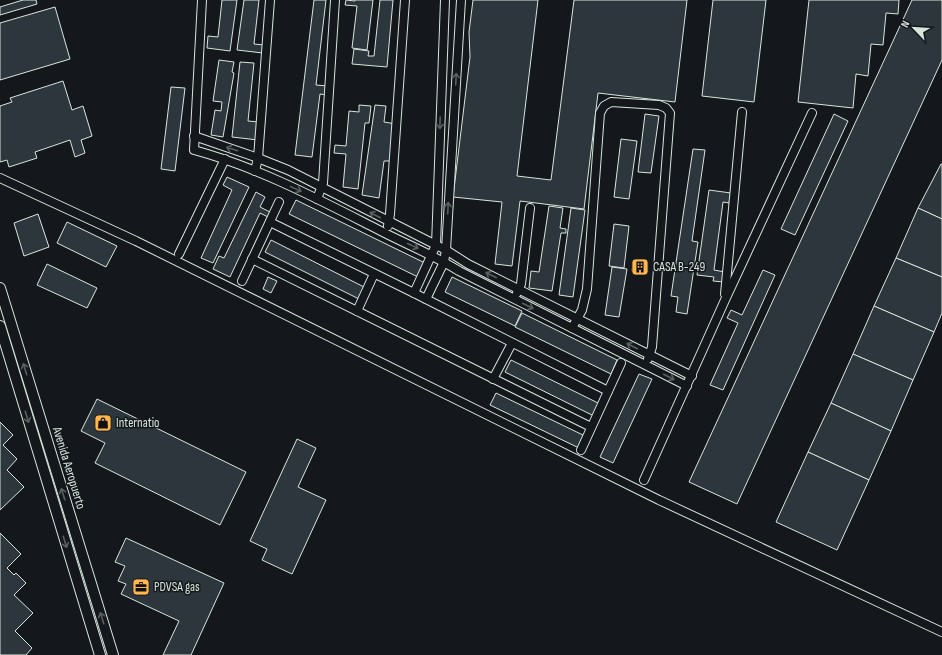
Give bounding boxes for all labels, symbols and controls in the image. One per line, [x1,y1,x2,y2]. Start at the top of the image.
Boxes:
north arrow [894,8,934,48]
text: N [898,18,913,29]
one-way arrow [452,73,459,86]
one-way arrow [437,116,444,129]
one-way arrow [226,145,239,152]
one-way arrow [290,186,302,193]
one-way arrow [444,202,452,215]
one-way arrow [370,211,382,218]
one-way arrow [406,243,418,250]
building icon: CASA B-249 [630,257,650,277]
place label: CASA B-249 [653,259,705,275]
one-way arrow [485,271,497,278]
one-way arrow [522,303,534,310]
one-way arrow [626,342,638,349]
one-way arrow [21,363,28,376]
one-way arrow [663,374,675,381]
one-way arrow [24,411,31,424]
shop icon: Internatio [93,413,113,433]
place label: Internatio [116,415,159,431]
street label: Avenida Aeropuerto [49,424,89,511]
one-way arrow [59,487,66,500]
one-way arrow [62,535,69,548]
office icon: PDVSA gas [131,577,151,597]
place label: PDVSA gas [154,579,200,595]
one-way arrow [98,611,105,624]

